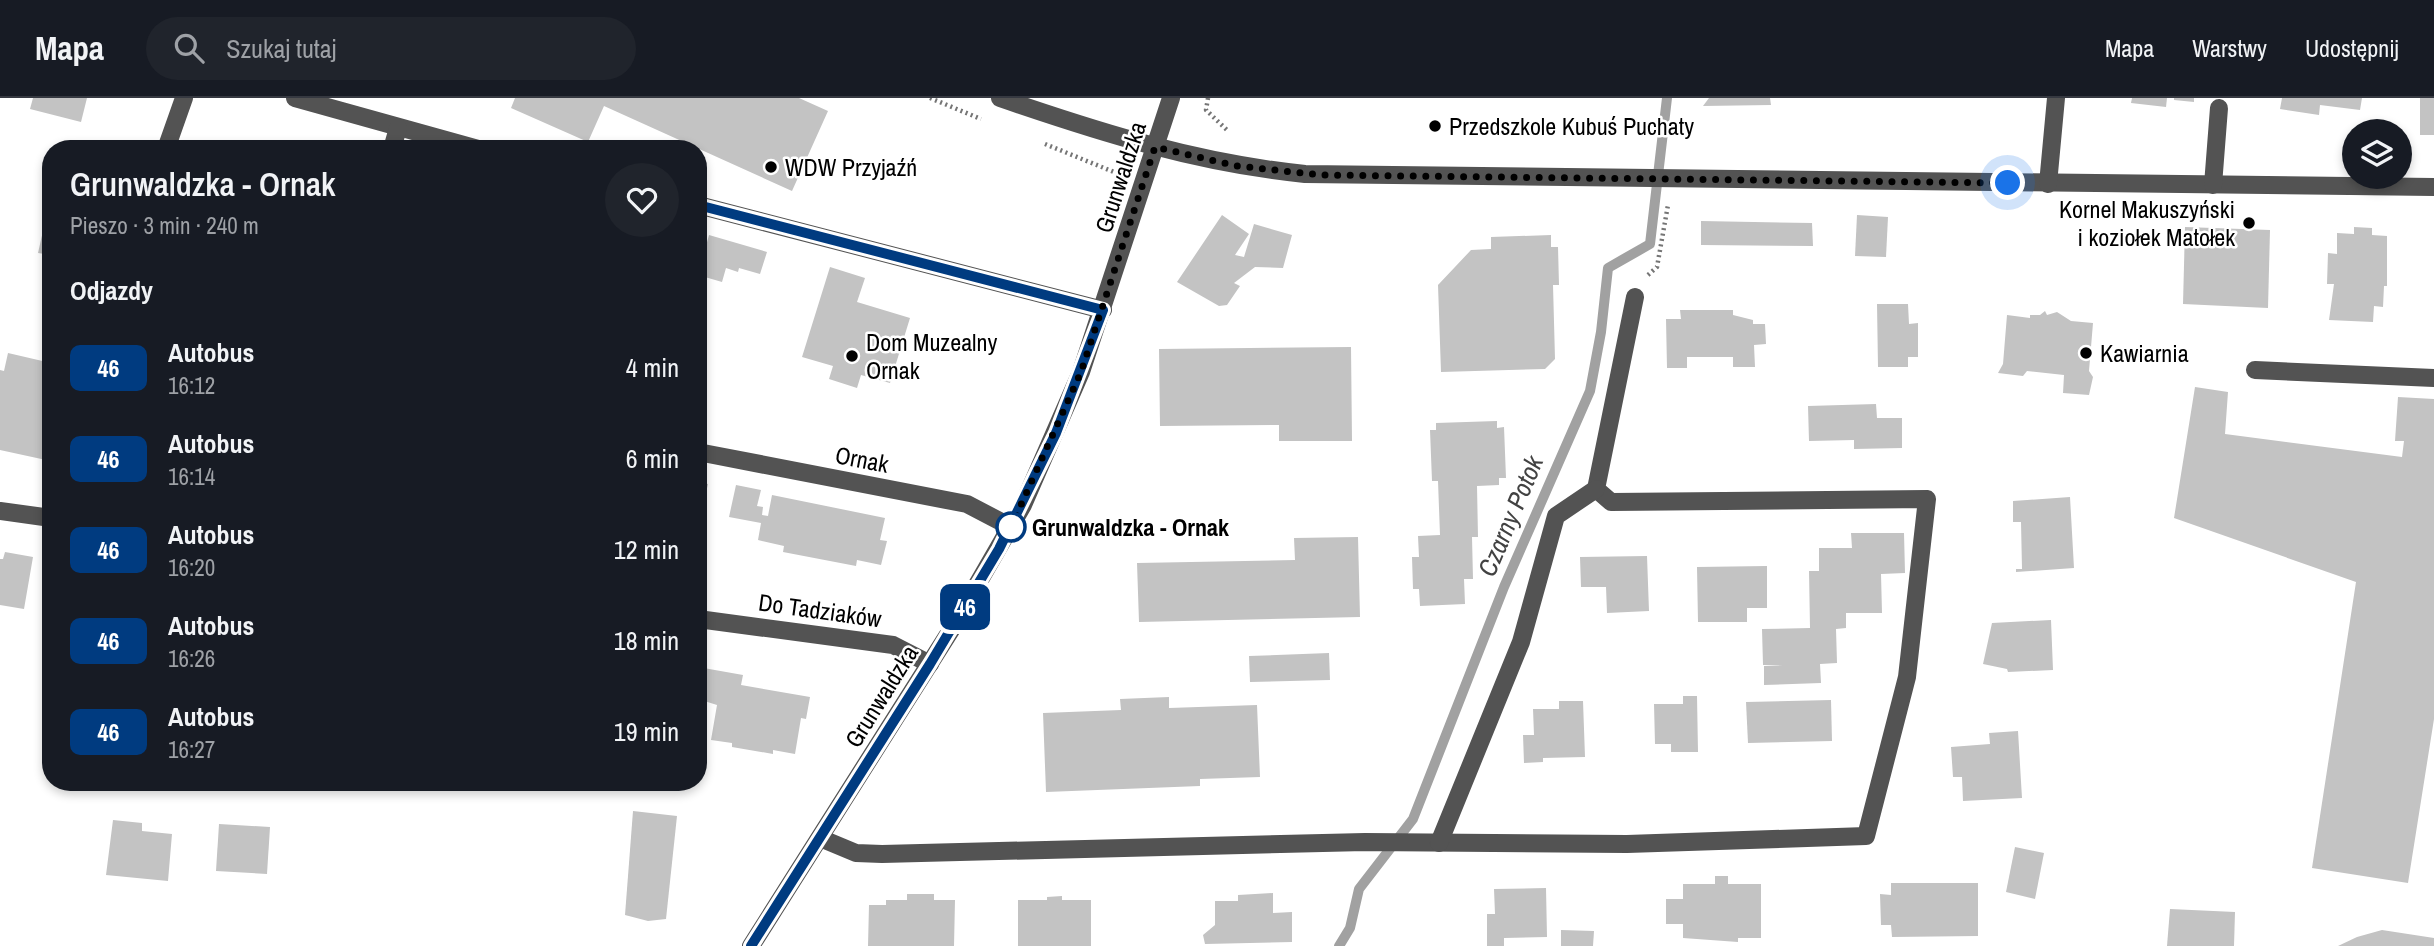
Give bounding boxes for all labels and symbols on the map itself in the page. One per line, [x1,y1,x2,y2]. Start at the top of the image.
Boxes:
place label: Przedszkole Kubuś Puchaty [1449,110,1694,142]
street label: Grunwaldzka [1087,117,1153,237]
marker: Przedszkole Kubuś Puchaty [1427,118,1443,134]
place label: WDW Przyjaźń [785,151,917,183]
marker: WDW Przyjaźń [763,159,779,175]
your location [1990,165,2025,200]
place label: Kornel Makuszyński i koziołek Matołek [2059,193,2235,253]
marker: Kornel Makuszyński i koziołek Matołek [2241,215,2257,231]
place label: Dom Muzealny Ornak [866,326,997,386]
place label: Kawiarnia [2100,337,2189,369]
marker: Kawiarnia [2078,345,2094,361]
marker: Dom Muzealny Ornak [844,348,860,364]
street label: Ornak [833,438,892,480]
water label: Czarny Potok [1469,449,1552,582]
place label: Grunwaldzka - Ornak [1032,511,1229,543]
marker: Grunwaldzka - Ornak [996,512,1026,542]
line badge: 46 [934,584,996,630]
street label: Do Tadziaków [757,586,884,635]
street label: Grunwaldzka [837,639,925,753]

